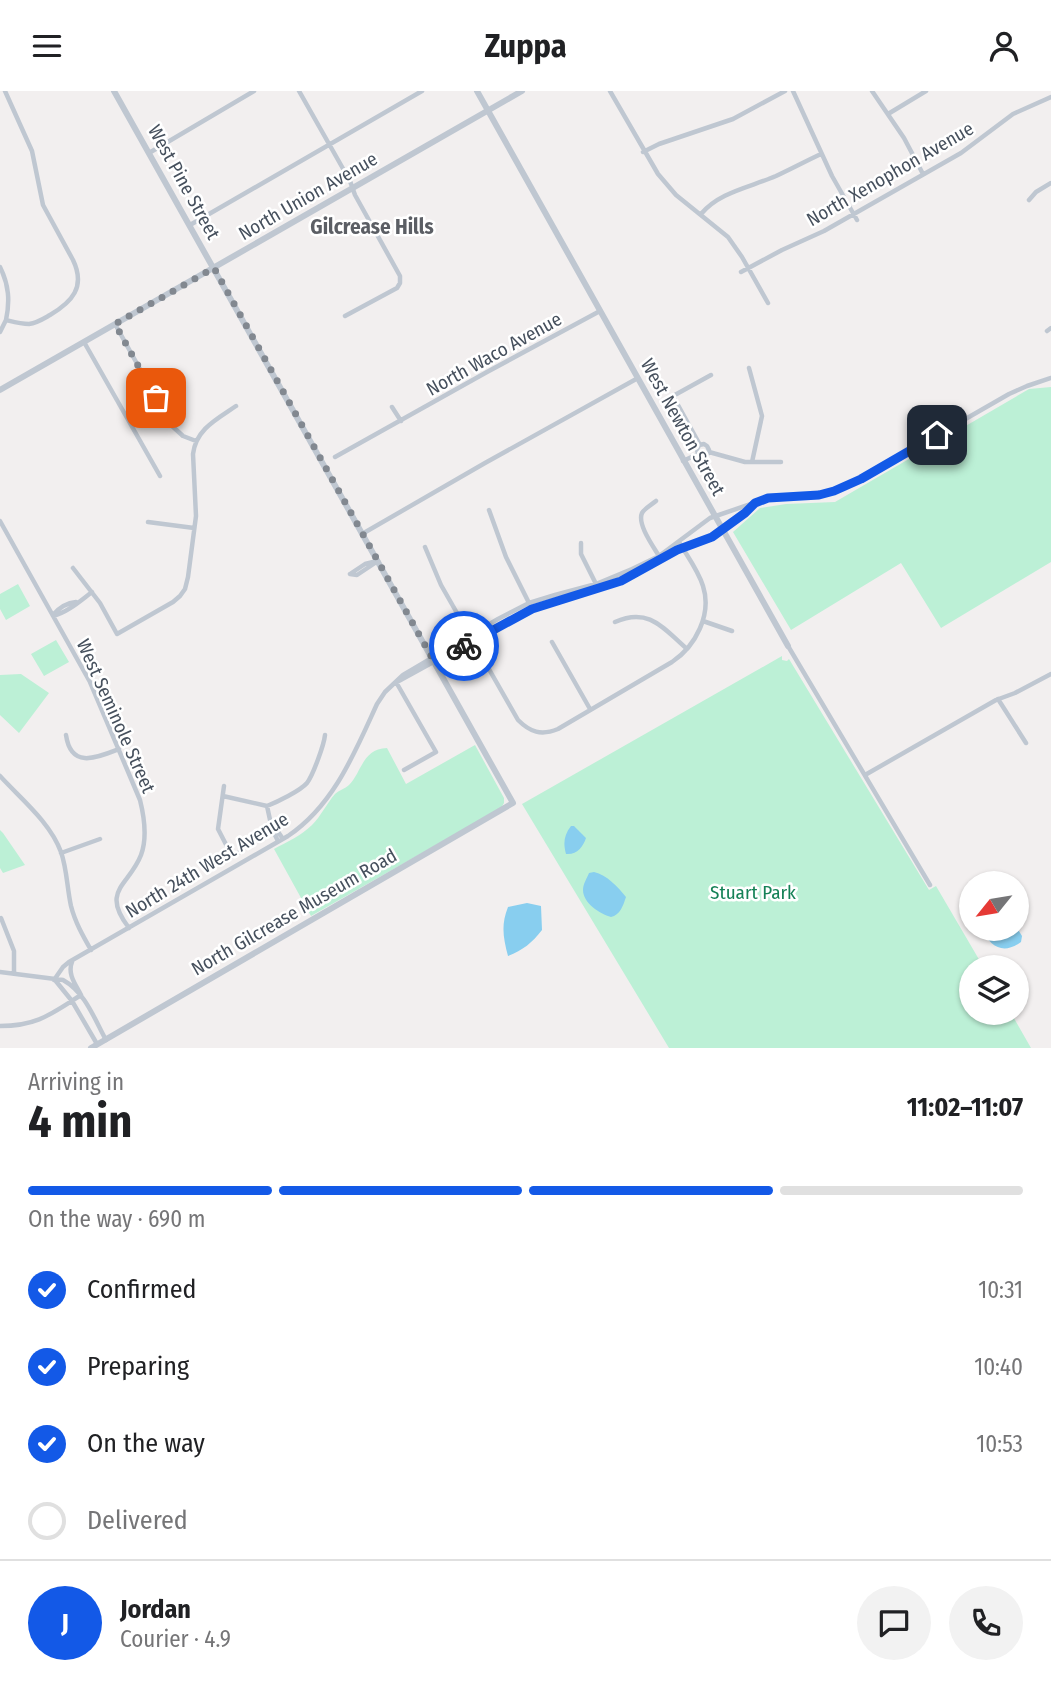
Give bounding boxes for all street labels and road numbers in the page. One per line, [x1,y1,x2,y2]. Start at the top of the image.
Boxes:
street label: North Xenophon Avenue [802,117,978,231]
street label: West Pine Street [143,121,225,244]
street label: North Union Avenue [235,147,381,245]
street label: North Waco Avenue [422,307,566,401]
street label: West Newton Street [636,355,730,500]
street label: West Seminole Street [72,636,161,797]
street label: North 24th West Avenue [121,807,293,923]
street label: North Gilcrease Museum Road [187,844,401,980]

